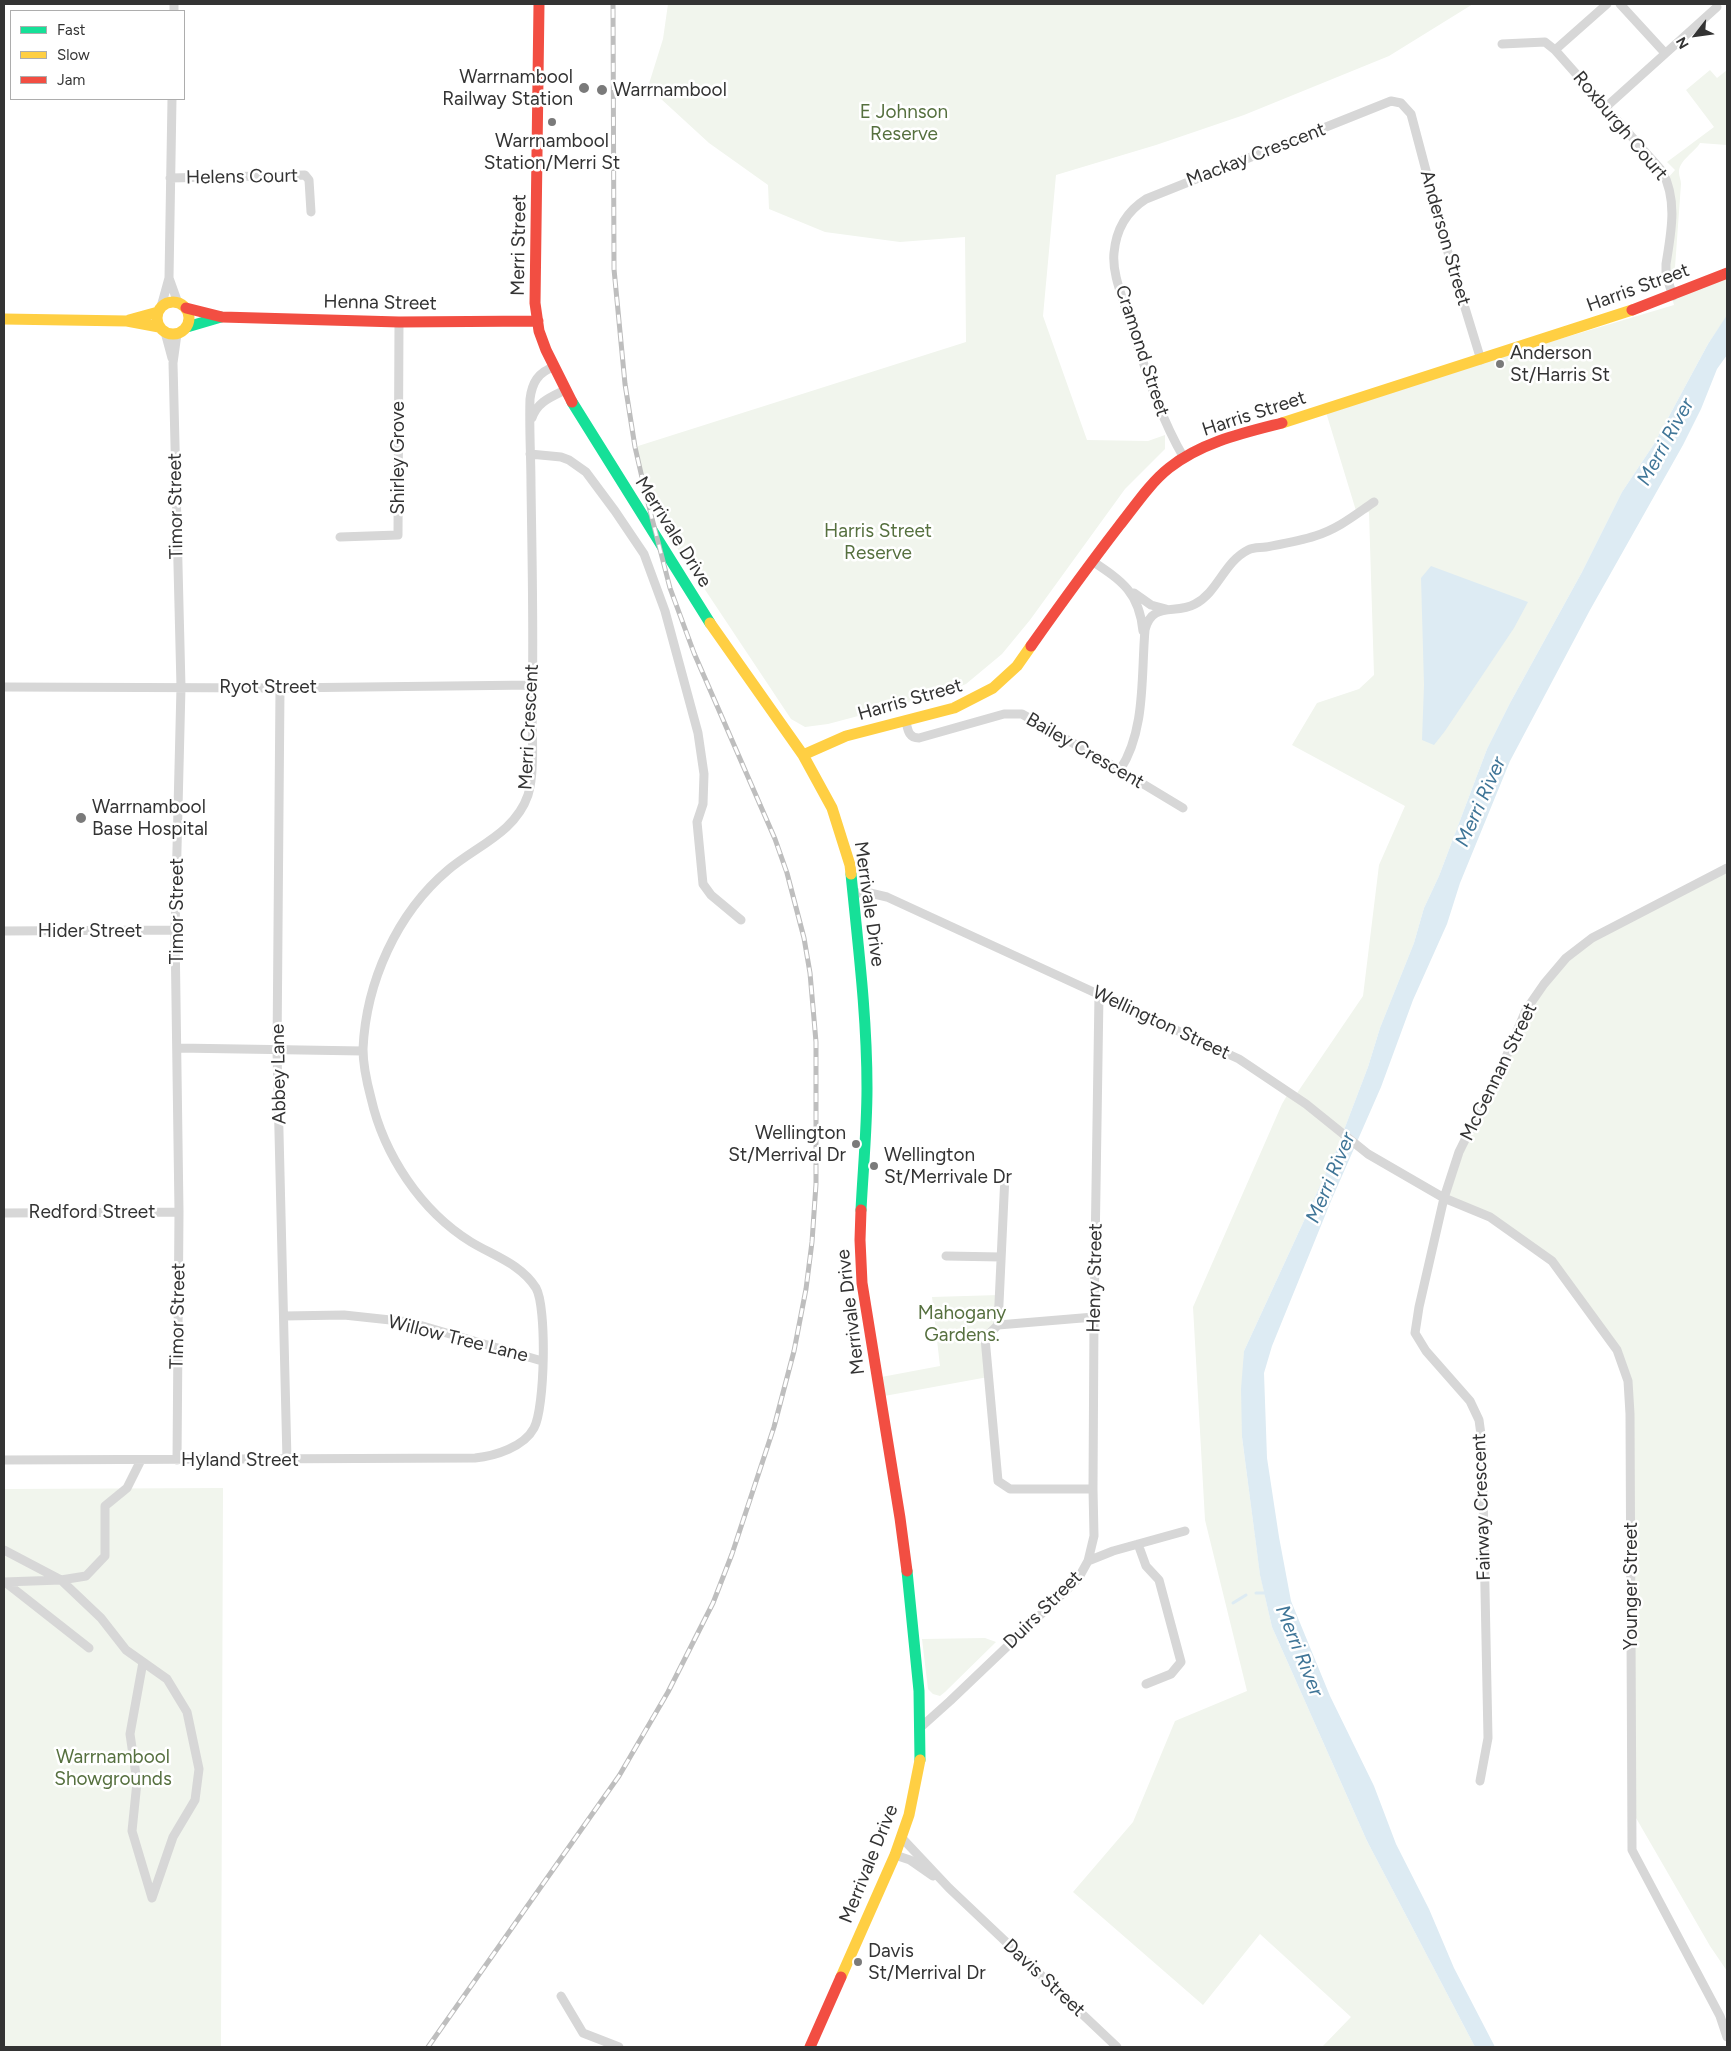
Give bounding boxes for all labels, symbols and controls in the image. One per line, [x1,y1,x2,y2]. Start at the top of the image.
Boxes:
legend [10,10,185,100]
north arrow [1671,10,1721,60]
text: Fast [57,21,85,39]
text: N [1673,34,1693,52]
text: Slow [57,46,90,64]
place label: Warrnambool Railway Station [442,66,573,110]
street label: Roxburgh Court [1568,67,1672,185]
text: Jam [57,71,85,89]
place label: Warrnambool [613,79,727,101]
marker: Warrnambool Railway Station [577,81,591,95]
marker: Warrnambool [595,83,609,97]
park label: E Johnson Reserve [860,101,948,145]
marker: Warrnambool Station/Merri St [546,116,558,128]
street label: Mackay Crescent [1183,118,1329,192]
place label: Warrnambool Station/Merri St [484,130,620,174]
street label: Helens Court [186,165,298,189]
street label: Anderson Street [1415,168,1475,308]
street label: Merri Street [507,194,531,296]
street label: Harris Street [1583,259,1693,317]
street label: Cramond Street [1110,283,1174,419]
street label: Henna Street [323,291,437,315]
place label: Anderson St/Harris St [1510,342,1610,386]
marker: Anderson St/Harris St [1494,358,1506,370]
street label: Harris Street [1199,386,1309,442]
water label: Merri River [1632,394,1700,490]
street label: Shirley Grove [387,401,409,515]
street label: Timor Street [164,453,188,559]
street label: Merrivale Drive [630,472,716,592]
park label: Harris Street Reserve [824,520,932,564]
street label: Merri Crescent [514,663,544,791]
street label: Harris Street [855,674,965,726]
street label: Ryot Street [219,676,317,698]
street label: Bailey Crescent [1022,708,1148,794]
water label: Merri River [1450,753,1512,851]
place label: Warrnambool Base Hospital [92,796,208,840]
marker: Warrnambool Base Hospital [74,811,88,825]
street label: Merrivale Drive [849,840,889,968]
street label: Timor Street [166,858,188,964]
street label: Hider Street [38,920,142,942]
street label: Wellington Street [1089,981,1233,1065]
street label: McGennan Street [1456,999,1542,1145]
street label: Abbey Lane [267,1024,291,1124]
place label: Wellington St/Merrival Dr [728,1122,846,1166]
water label: Merri River [1301,1129,1361,1227]
marker: Wellington St/Merrival Dr [850,1138,862,1150]
place label: Wellington St/Merrivale Dr [884,1144,1012,1188]
marker: Wellington St/Merrivale Dr [868,1160,880,1172]
street label: Redford Street [29,1201,155,1223]
street label: Henry Street [1083,1223,1107,1333]
street label: Merrivale Drive [832,1248,870,1376]
street label: Timor Street [166,1263,190,1369]
park label: Mahogany Gardens. [918,1302,1006,1346]
street label: Willow Tree Lane [386,1311,530,1367]
street label: Fairway Crescent [1468,1433,1496,1581]
street label: Hyland Street [181,1449,299,1471]
street label: Younger Street [1620,1522,1642,1650]
street label: Duirs Street [999,1566,1087,1654]
water label: Merri River [1270,1602,1328,1700]
park label: Warrnambool Showgrounds [54,1746,172,1790]
street label: Merrivale Drive [835,1801,903,1927]
street label: Davis Street [998,1934,1090,2022]
place label: Davis St/Merrival Dr [868,1940,986,1984]
marker: Davis St/Merrival Dr [852,1956,864,1968]

